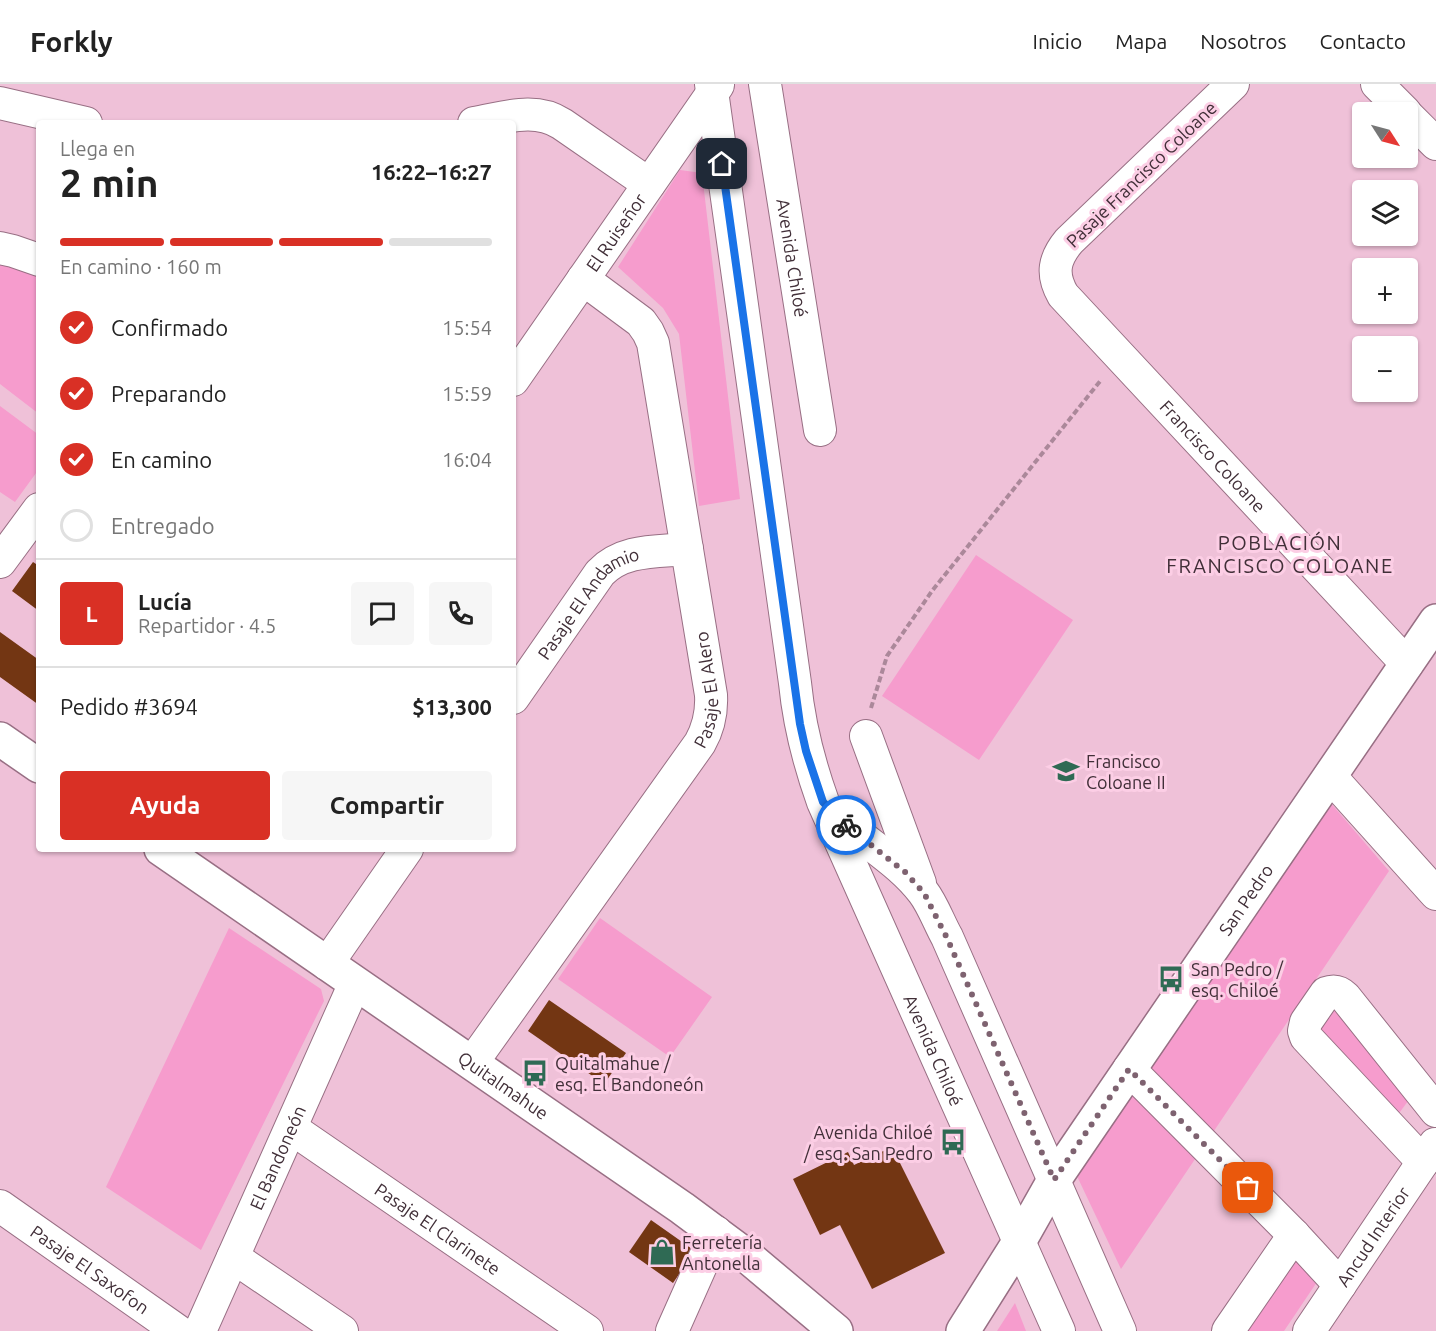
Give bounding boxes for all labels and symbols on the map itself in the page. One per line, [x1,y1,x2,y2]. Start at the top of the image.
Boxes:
street label: Pasaje Francisco Coloane [1062,97,1220,251]
north arrow [1352,102,1418,168]
pin [696,138,747,189]
street label: El Ruiseñor [582,189,650,275]
street label: Avenida Chiloé [773,197,812,318]
street label: Francisco Coloane [1156,396,1270,516]
district label: POBLACIÓN FRANCISCO COLOANE [1166,531,1394,577]
street label: Pasaje El Andamio [533,544,641,663]
street label: Pasaje El Alero [689,630,721,751]
place label: Francisco Coloane II [1086,751,1166,792]
school or university icon: Francisco Coloane II [1051,756,1081,786]
courier [816,795,876,855]
street label: San Pedro [1214,860,1277,939]
place label: San Pedro / esq. Chiloé [1191,959,1284,1000]
bus stop icon: San Pedro / esq. Chiloé [1156,964,1186,994]
street label: Avenida Chiloé [900,991,967,1109]
street label: Quitalmahue [454,1047,552,1123]
place label: Quitalmahue / esq. El Bandoneón [555,1053,704,1094]
bus stop icon: Quitalmahue / esq. El Bandoneón [520,1058,550,1088]
street label: El Bandoneón [245,1102,309,1213]
place label: Avenida Chiloé / esq. San Pedro [803,1122,933,1163]
bus stop icon: Avenida Chiloé / esq. San Pedro [938,1127,968,1157]
pin [1222,1162,1273,1213]
street label: Pasaje El Clarinete [371,1179,504,1279]
street label: Ancud Interior [1332,1183,1413,1290]
street label: Pasaje El Saxofon [27,1221,153,1318]
place label: Ferretería Antonella [682,1232,762,1273]
shop icon: Ferretería Antonella [647,1237,677,1267]

